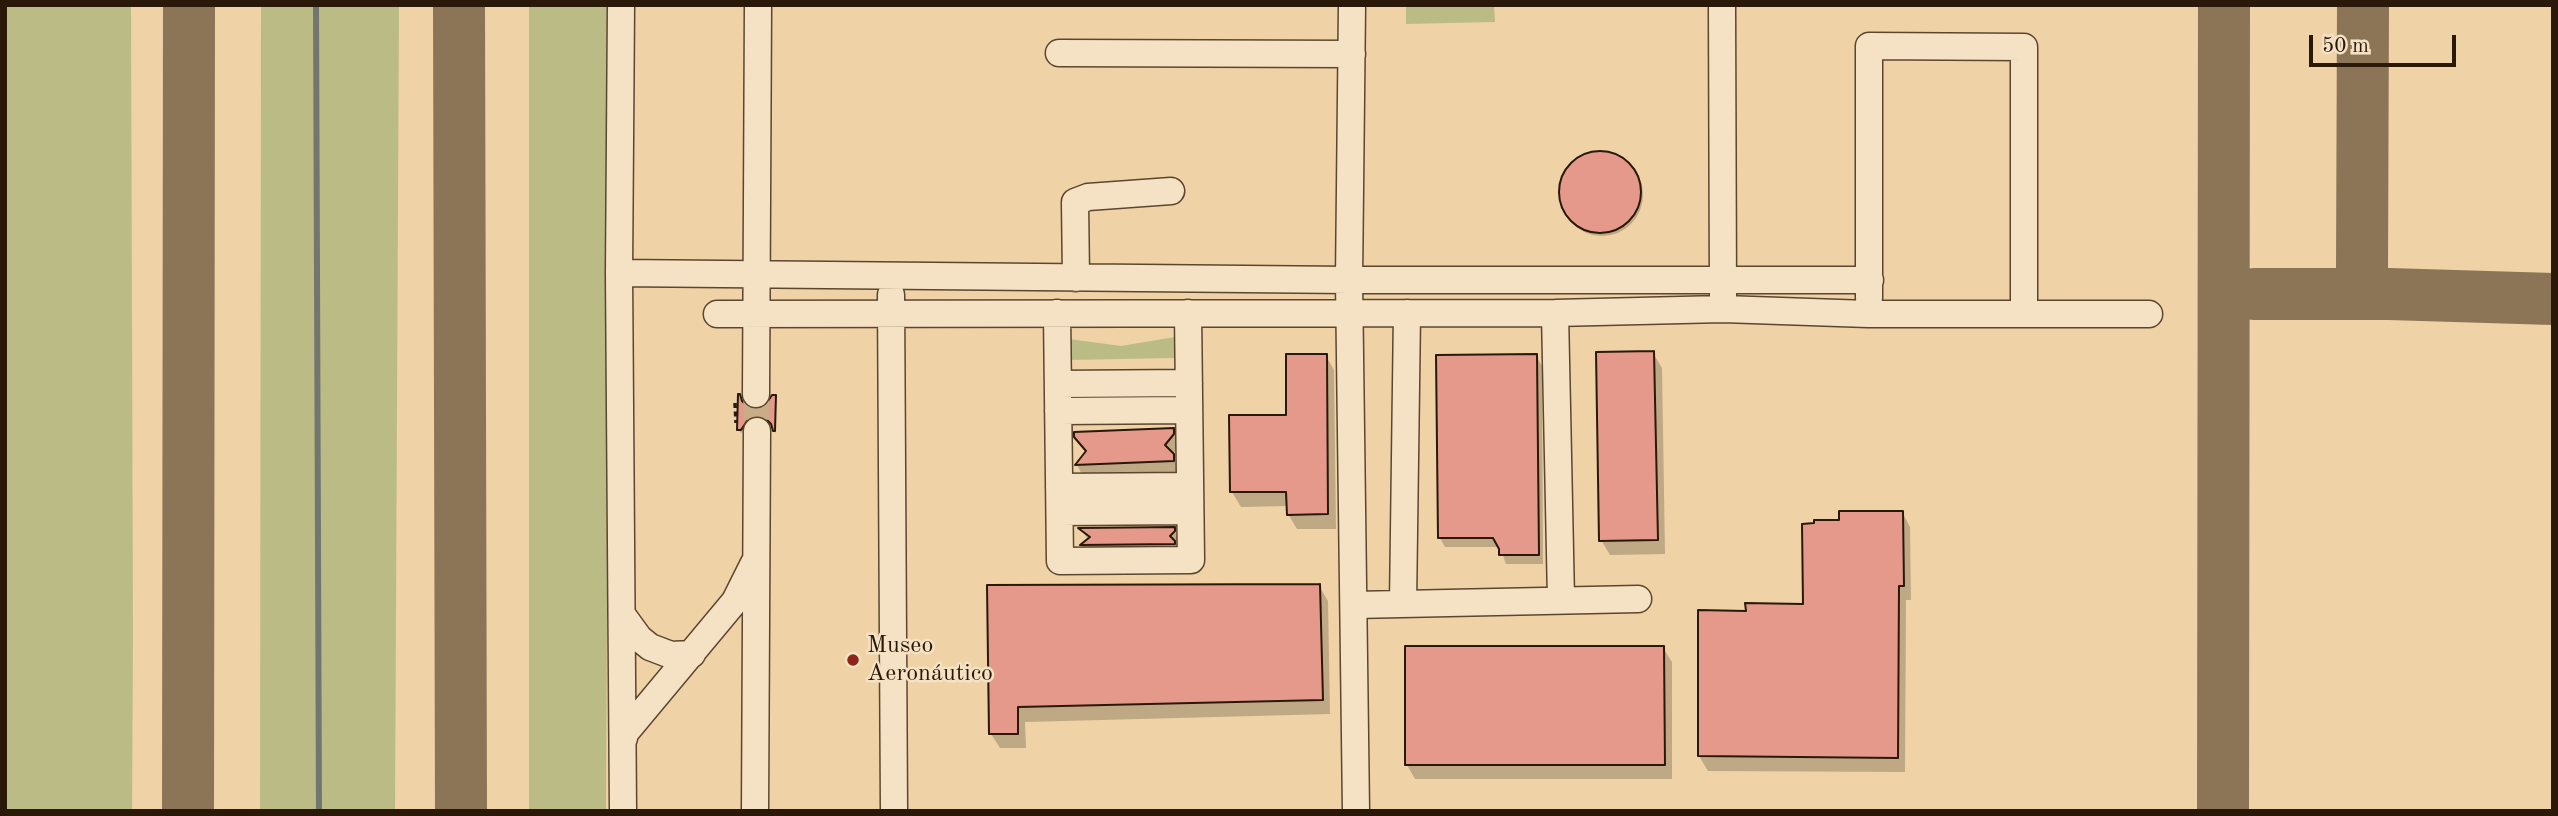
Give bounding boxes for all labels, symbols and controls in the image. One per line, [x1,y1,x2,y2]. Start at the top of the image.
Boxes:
scale bar [2313,21,2460,65]
text: 50 m [2322,36,2369,57]
place label: Museo Aeronáutico [867,632,993,688]
marker: Museo Aeronáutico [845,652,861,668]

